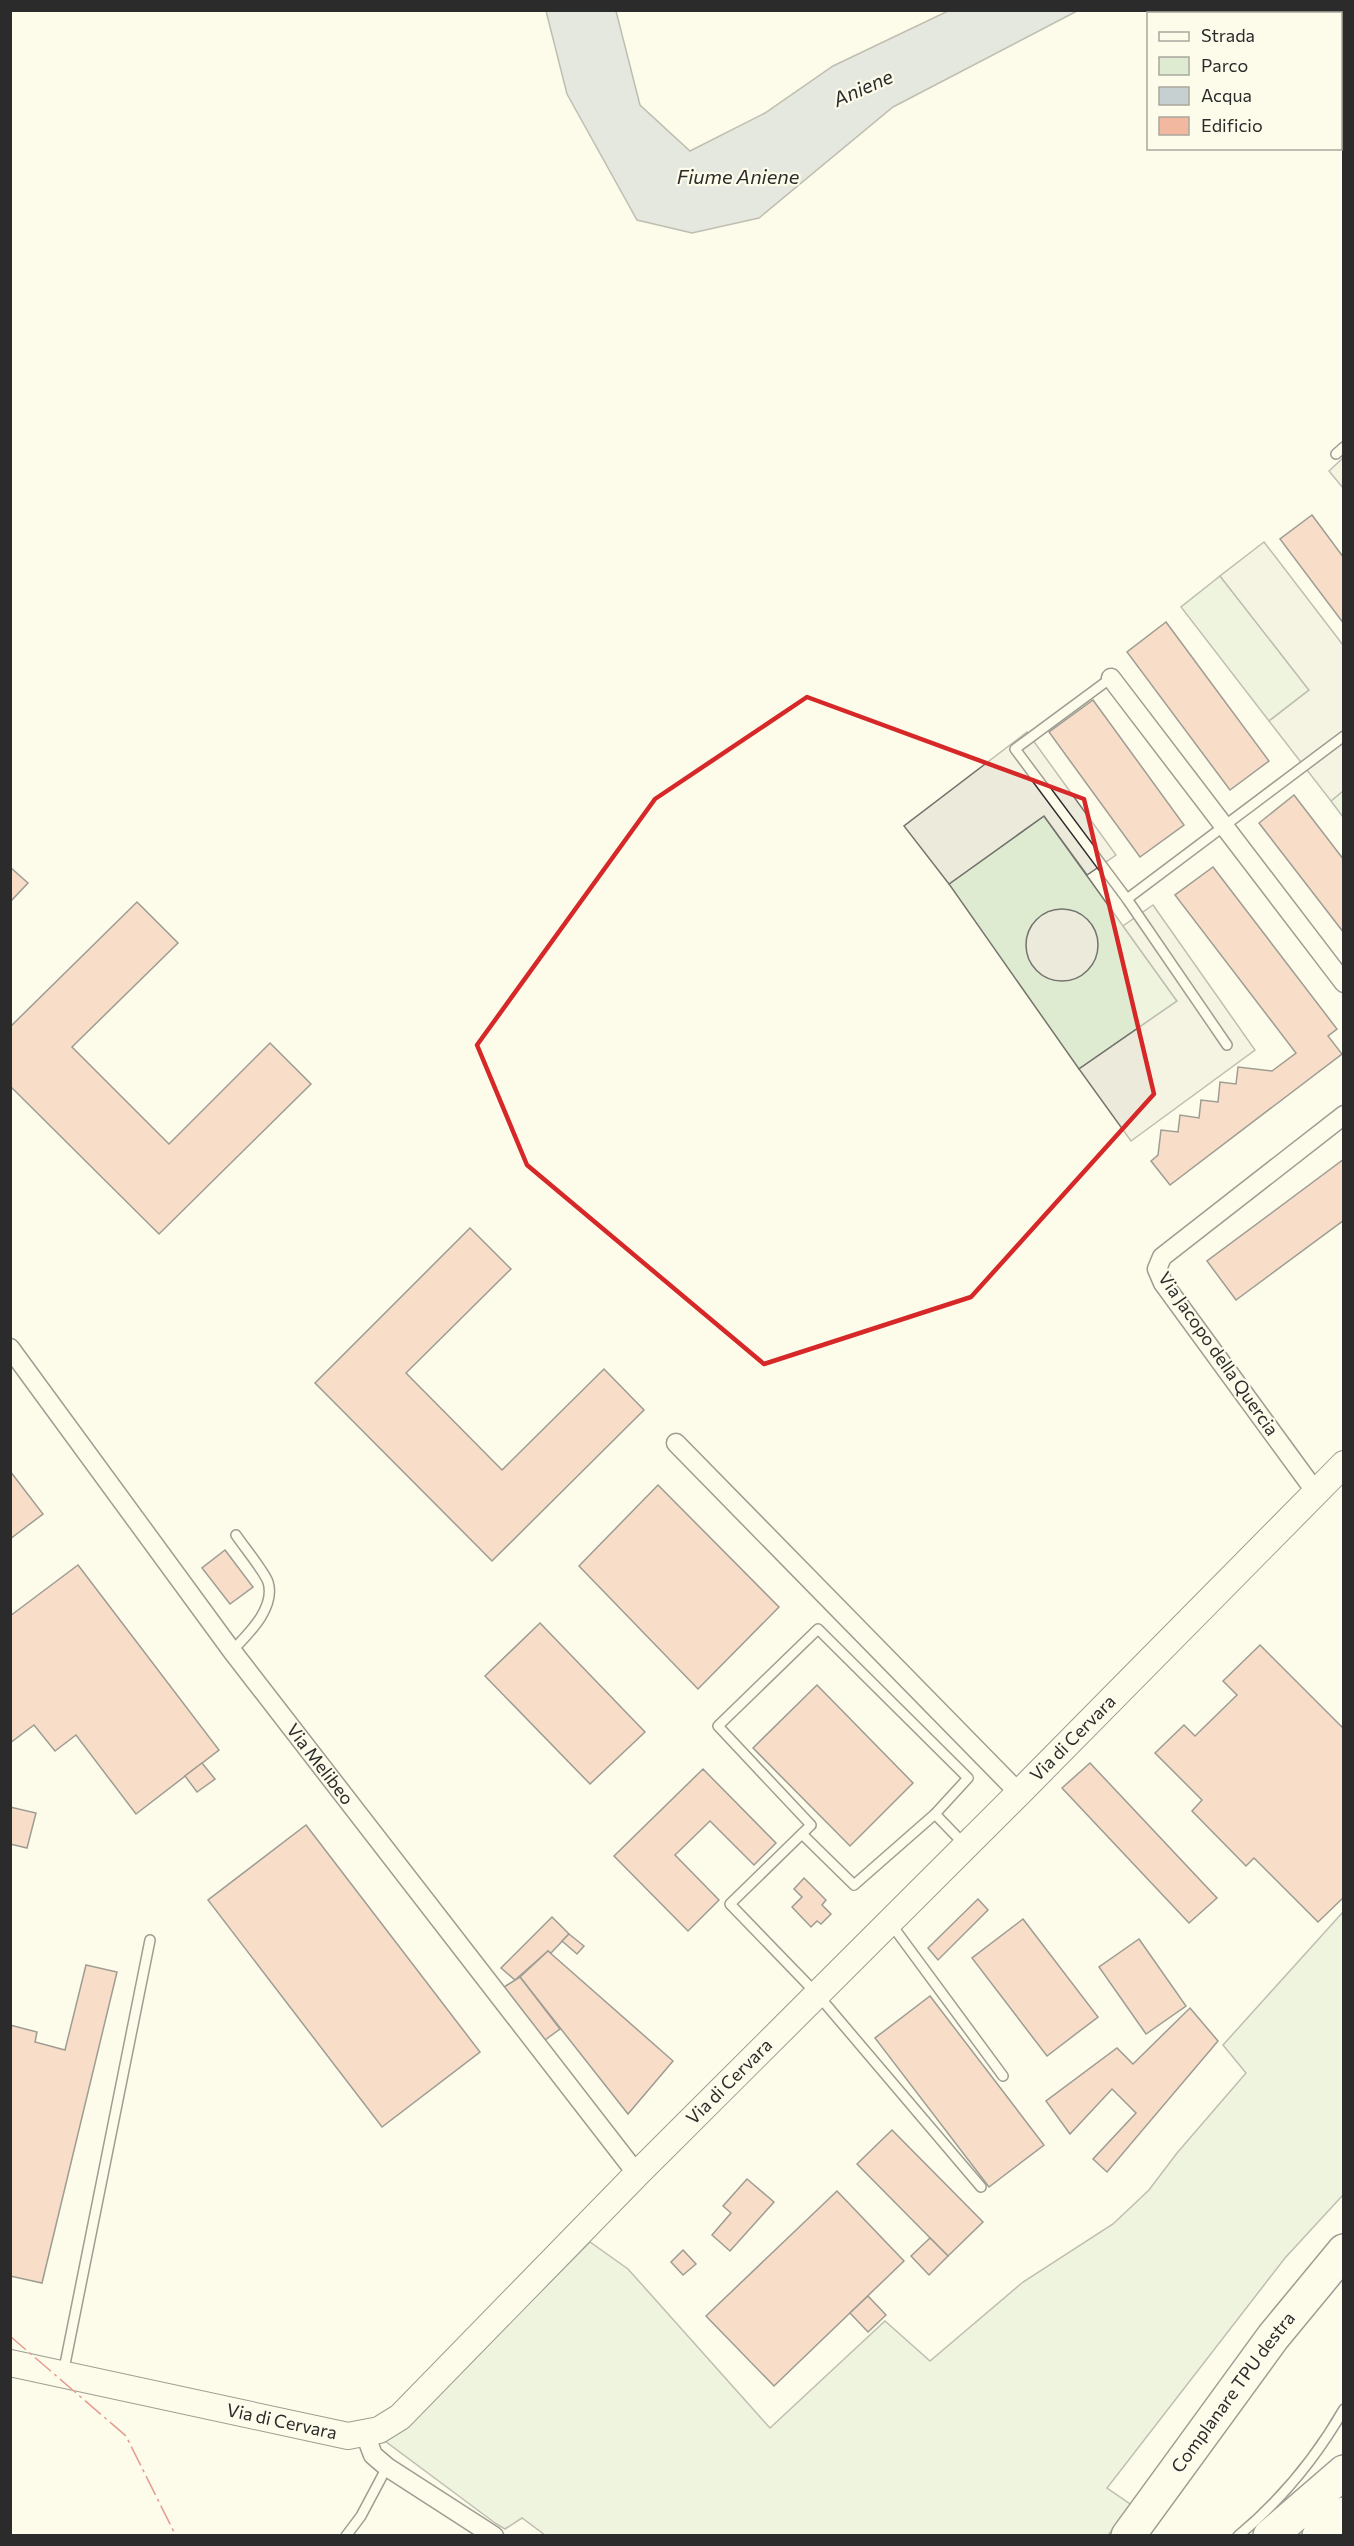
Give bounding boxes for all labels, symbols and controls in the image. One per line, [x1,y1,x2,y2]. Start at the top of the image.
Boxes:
legend [1147,12,1342,150]
text: Strada [1201,24,1255,46]
text: Parco [1201,54,1248,76]
water label: Aniene [828,63,897,111]
text: Acqua [1201,84,1252,106]
text: Edificio [1201,114,1263,136]
water label: Fiume Aniene [677,164,800,188]
street label: Via Jacopo della Quercia [1154,1267,1284,1440]
street label: Via di Cervara [1025,1690,1120,1785]
street label: Via Melibeo [282,1719,359,1809]
street label: Via di Cervara [681,2034,776,2129]
street label: Complanare TPU destra [1166,2307,1299,2477]
street label: Via di Cervara [225,2398,339,2443]

